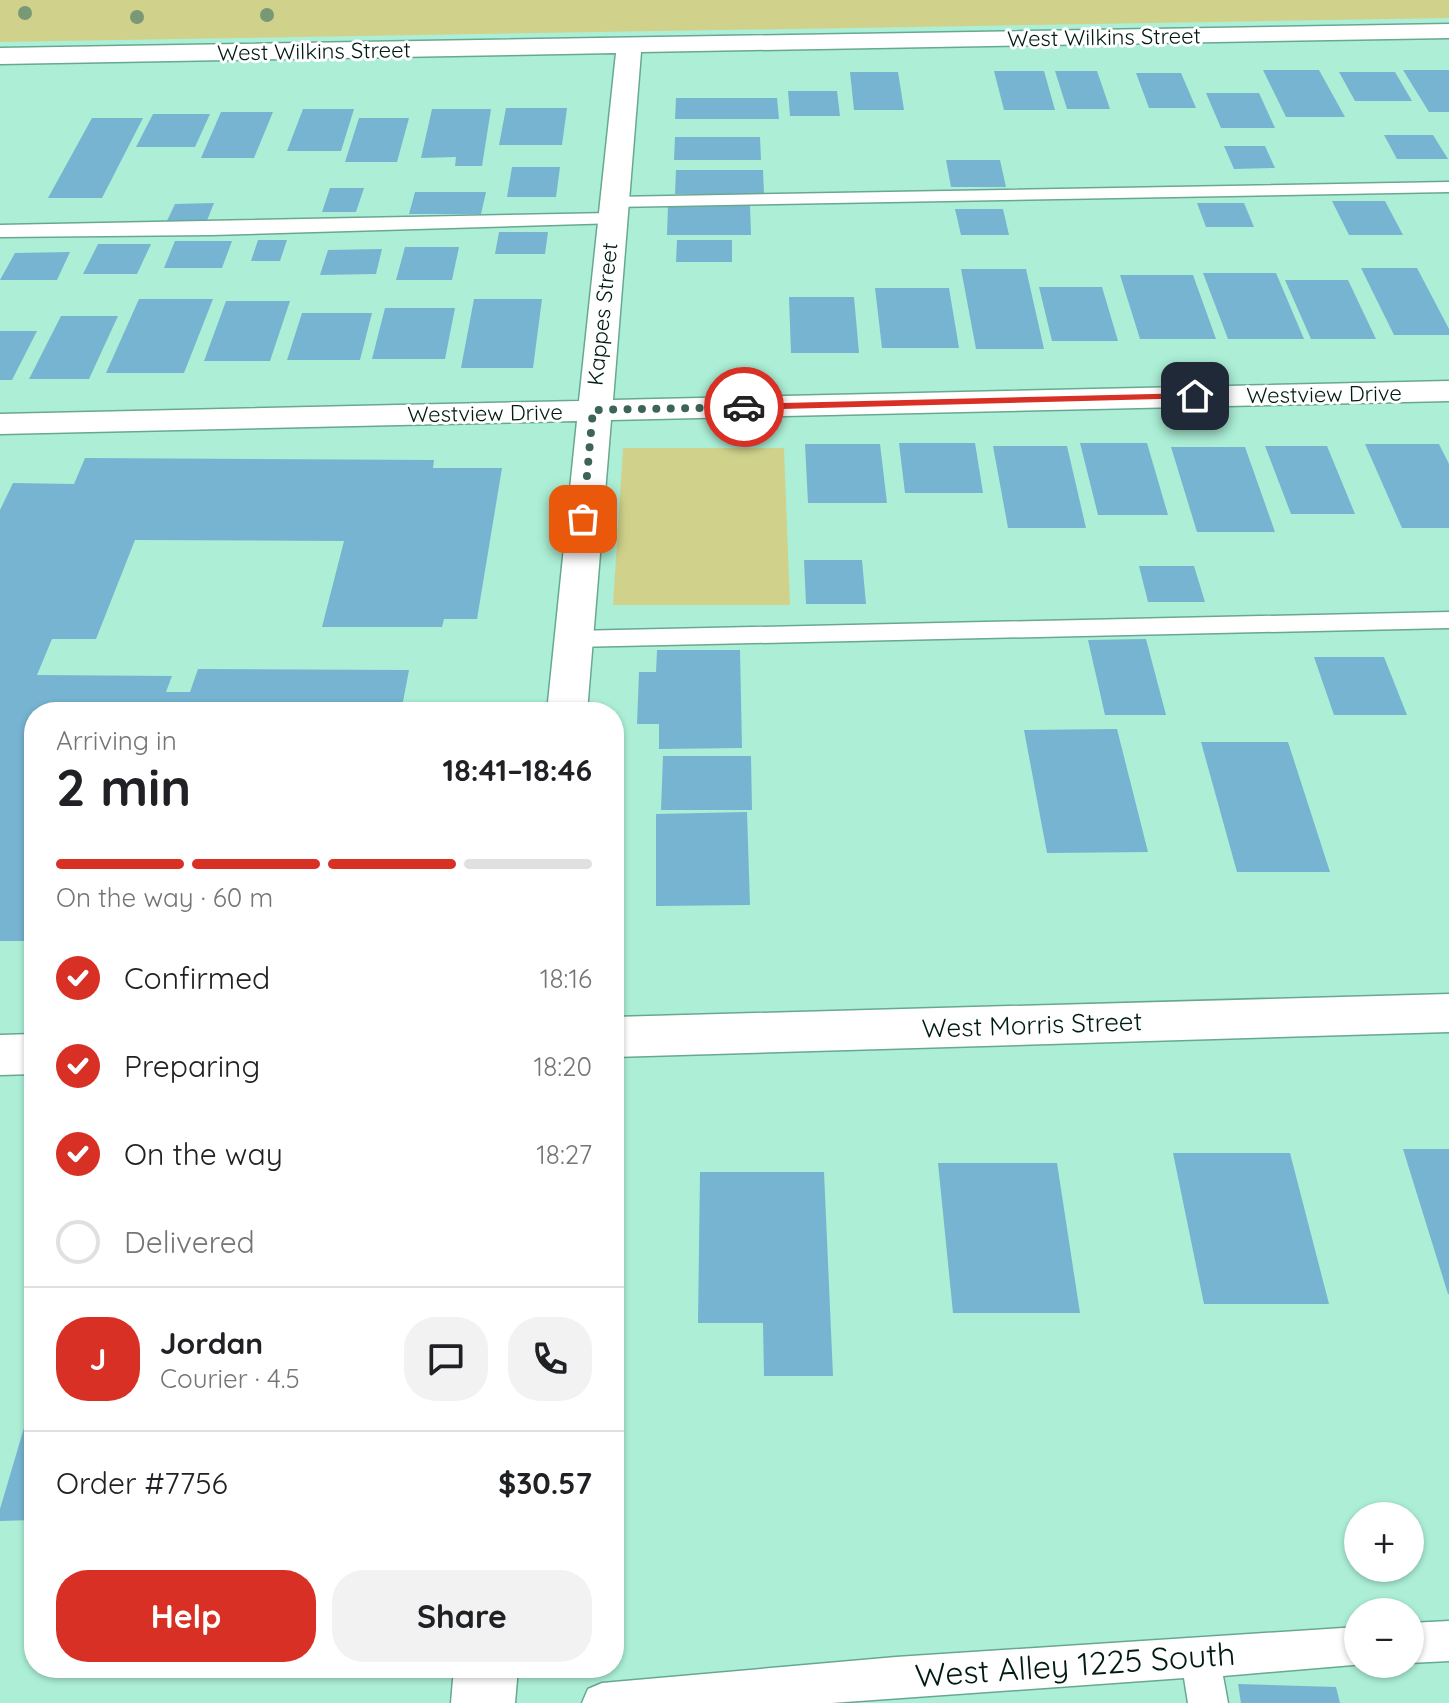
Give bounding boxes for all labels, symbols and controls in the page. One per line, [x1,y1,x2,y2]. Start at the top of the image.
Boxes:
street label: West Wilkins Street [1007,21,1201,53]
street label: West Wilkins Street [217,35,411,67]
street label: Kappes Street [581,241,623,387]
pin [1161,362,1229,430]
courier [704,367,784,447]
icon: home [1173,374,1217,418]
street label: Westview Drive [1246,379,1402,409]
icon: car [722,385,766,429]
street label: Westview Drive [407,398,563,428]
pin [549,485,617,553]
icon: bag [561,497,605,541]
text: Arriving in [56,724,177,757]
text: 18:41–18:46 [442,751,592,789]
text: 2 min [56,754,191,819]
text: On the way · 60 m [56,881,273,914]
icon: check [56,956,100,1000]
text: Confirmed [124,959,270,997]
text: 18:16 [540,962,592,995]
street label: West Morris Street [921,1004,1143,1045]
icon: check [56,1044,100,1088]
text: Preparing [124,1047,260,1085]
text: 18:20 [534,1050,592,1083]
icon: check [56,1132,100,1176]
text: On the way [124,1135,283,1173]
text: 18:27 [536,1138,592,1171]
text: Delivered [124,1223,255,1261]
button: chat [404,1317,488,1401]
button: phone [508,1317,592,1401]
text: Jordan [160,1324,263,1362]
text: J [90,1340,106,1378]
text: Courier · 4.5 [160,1362,300,1395]
text: Order #7756 [56,1464,228,1502]
text: $30.57 [498,1464,592,1502]
map controls [1344,1502,1424,1678]
button: + [1344,1502,1424,1582]
button: Help [56,1570,316,1662]
button: Share [332,1570,592,1662]
button: − [1344,1598,1424,1678]
street label: West Alley 1225 South [913,1633,1236,1695]

